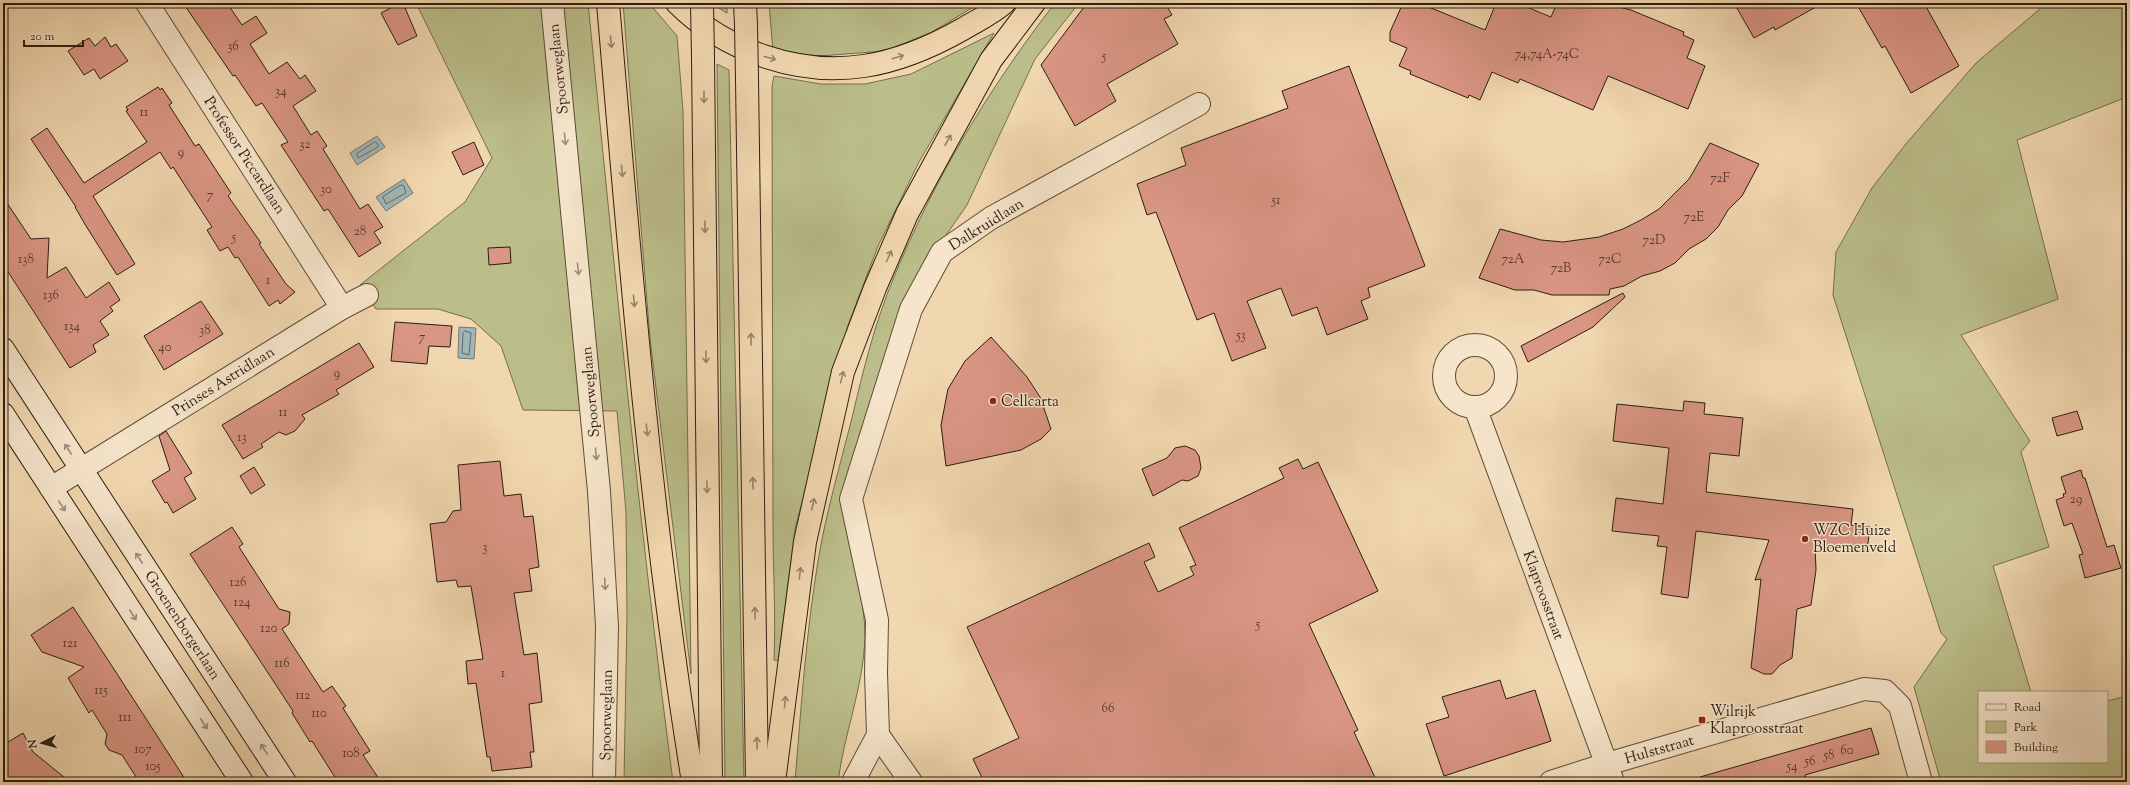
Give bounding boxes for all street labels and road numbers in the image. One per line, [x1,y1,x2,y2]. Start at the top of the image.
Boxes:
street label: Spoorweglaan [544,22,575,115]
street label: Professor Piccardlaan [198,93,290,219]
street label: Dalkruidlaan [945,194,1028,257]
street label: Prinses Astridlaan [168,342,279,422]
street label: Spoorweglaan [577,345,606,438]
street label: Klaproosstraat [1517,548,1568,643]
street label: Groenenborgerlaan [139,567,225,685]
street label: Spoorweglaan [596,669,619,761]
street label: Hulststraat [1622,731,1697,770]

